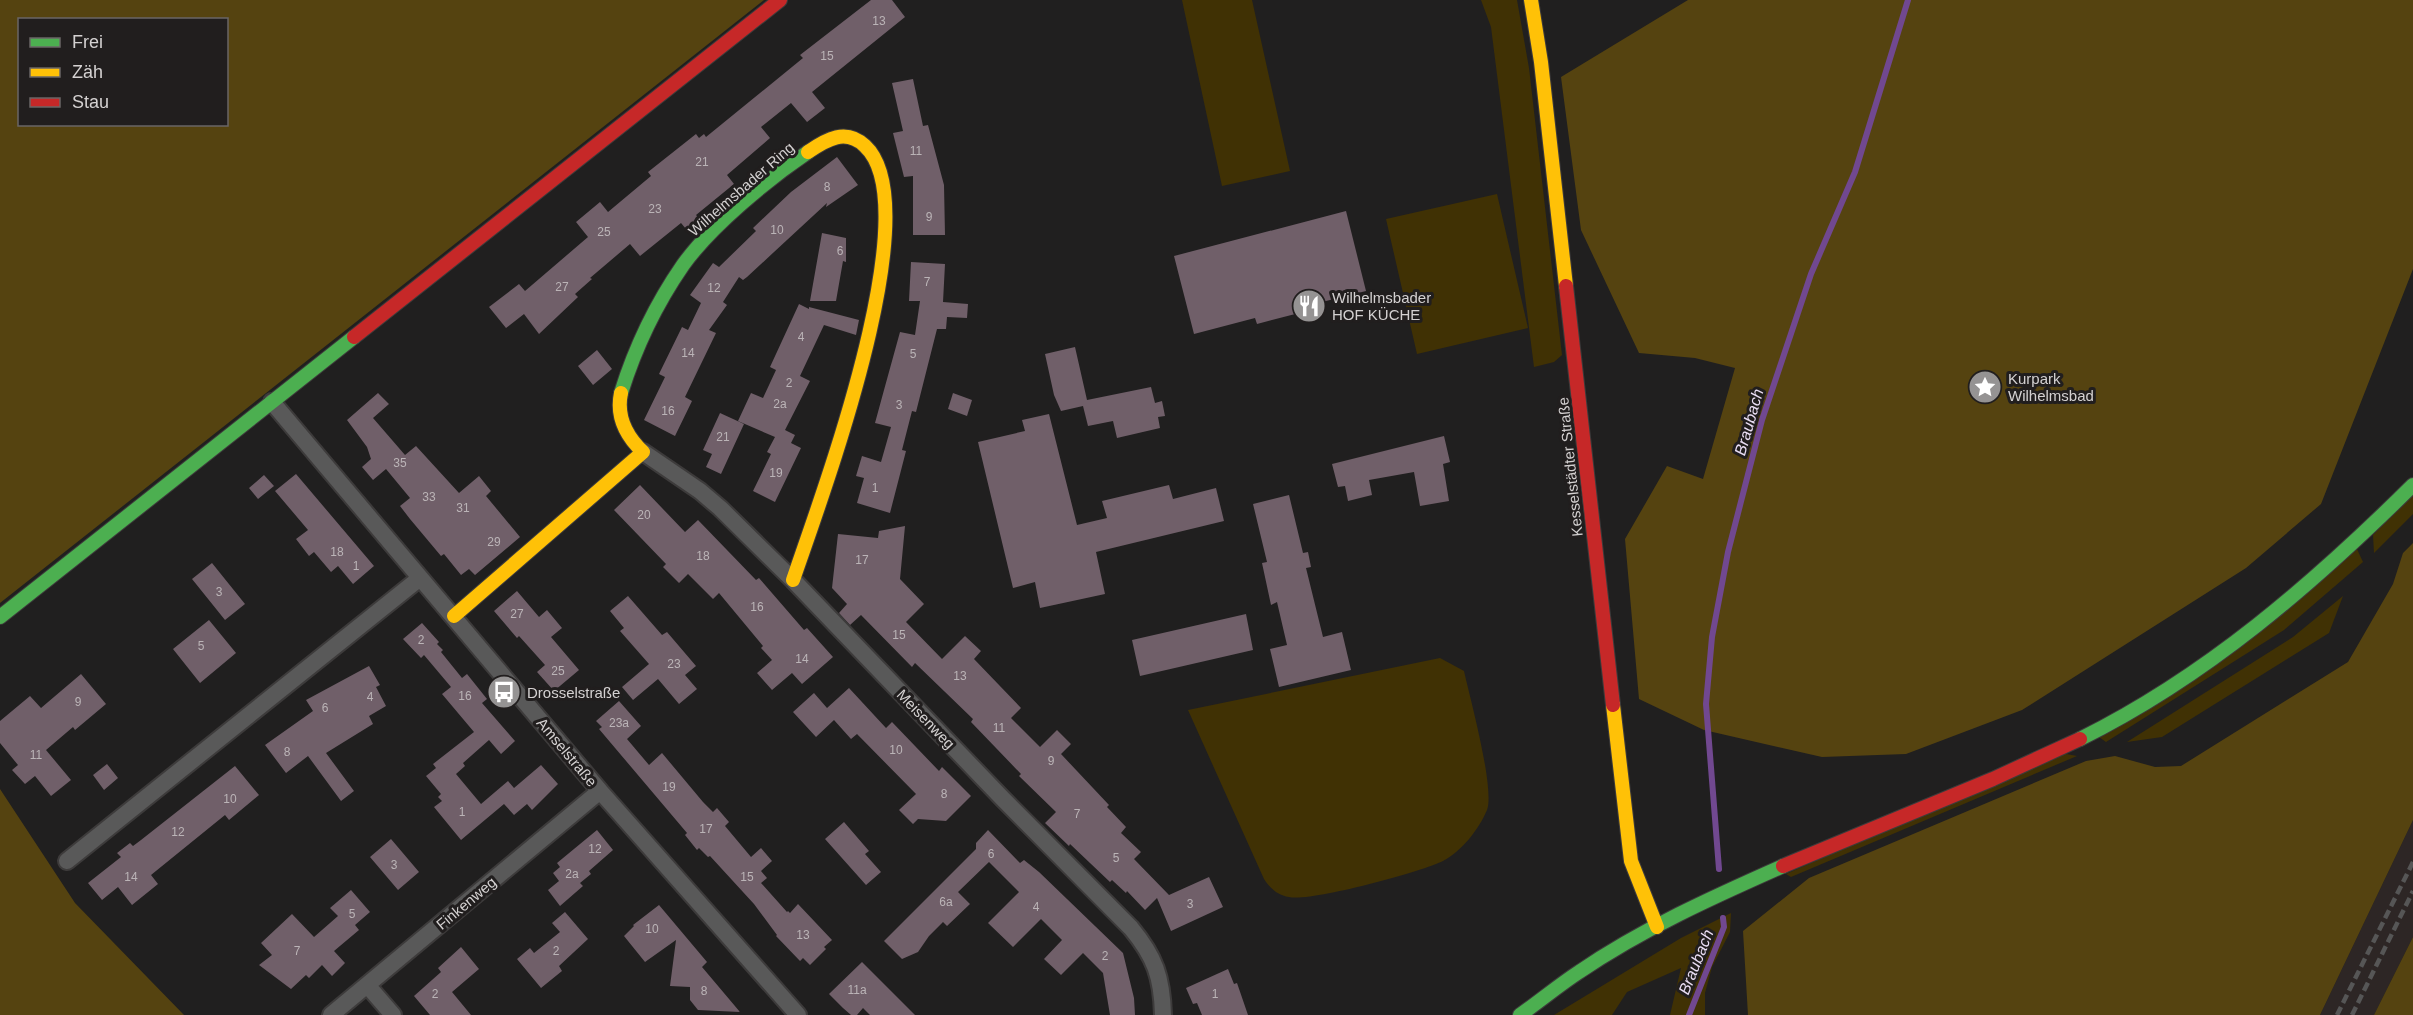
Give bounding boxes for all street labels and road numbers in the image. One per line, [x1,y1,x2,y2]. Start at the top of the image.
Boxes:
street label: Wilhelmsbader Ring [685,139,797,239]
street label: Kesselstädter Straße [1554,396,1586,538]
street label: Meisenweg [894,686,958,752]
street label: Amselstraße [533,714,601,790]
street label: Finkenweg [433,873,499,933]

